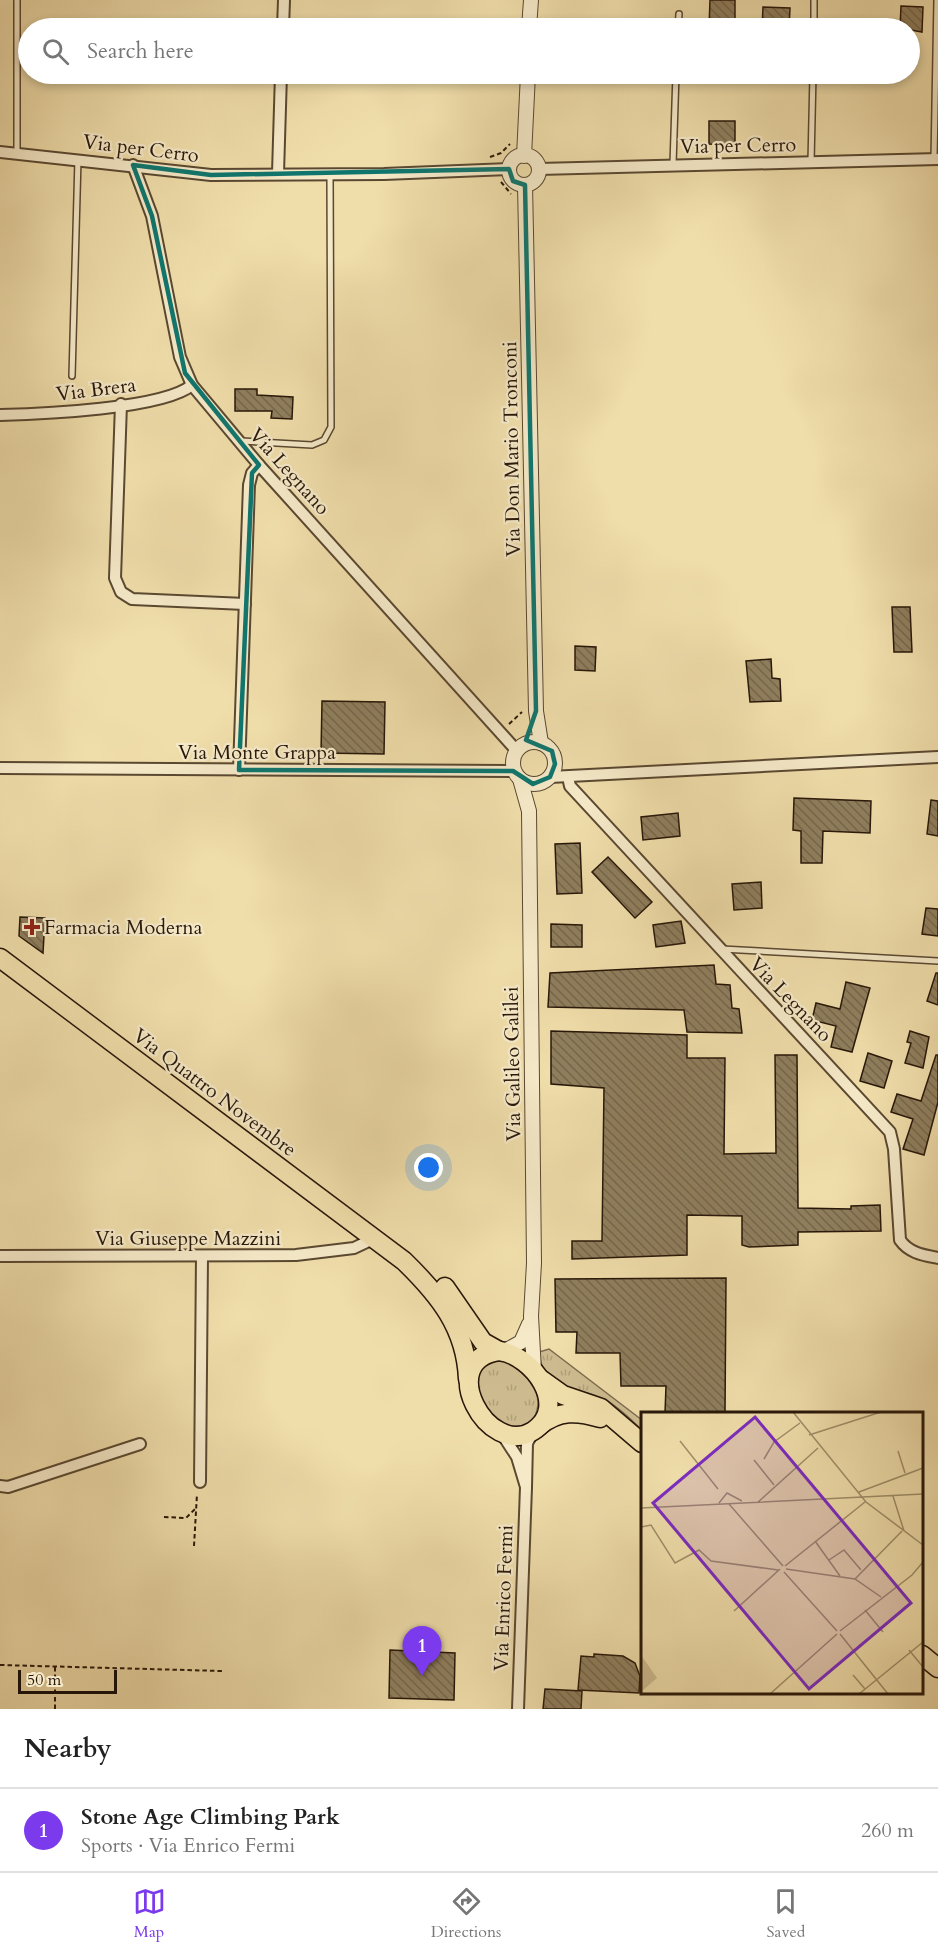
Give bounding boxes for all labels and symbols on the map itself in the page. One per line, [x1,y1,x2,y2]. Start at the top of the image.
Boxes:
street label: Via per Cerro [81,128,201,169]
street label: Via per Cerro [680,131,797,160]
street label: Via Don Mario Tronconi [496,341,527,557]
street label: Via Brera [55,371,138,408]
street label: Via Legnano [243,422,336,521]
street label: Via Monte Grappa [178,739,336,766]
place label: Farmacia Moderna [44,914,203,941]
marker: Farmacia Moderna [25,920,39,934]
street label: Via Legnano [743,951,838,1048]
street label: Via Galileo Galilei [498,986,527,1142]
street label: Via Quattro Novembre [127,1022,302,1163]
your location [414,1153,443,1182]
street label: Via Giuseppe Mazzini [95,1225,282,1252]
inset map [641,1412,923,1694]
street label: Via Enrico Fermi [487,1524,520,1672]
pin: 1 [402,1626,442,1676]
scale bar [18,1667,117,1694]

